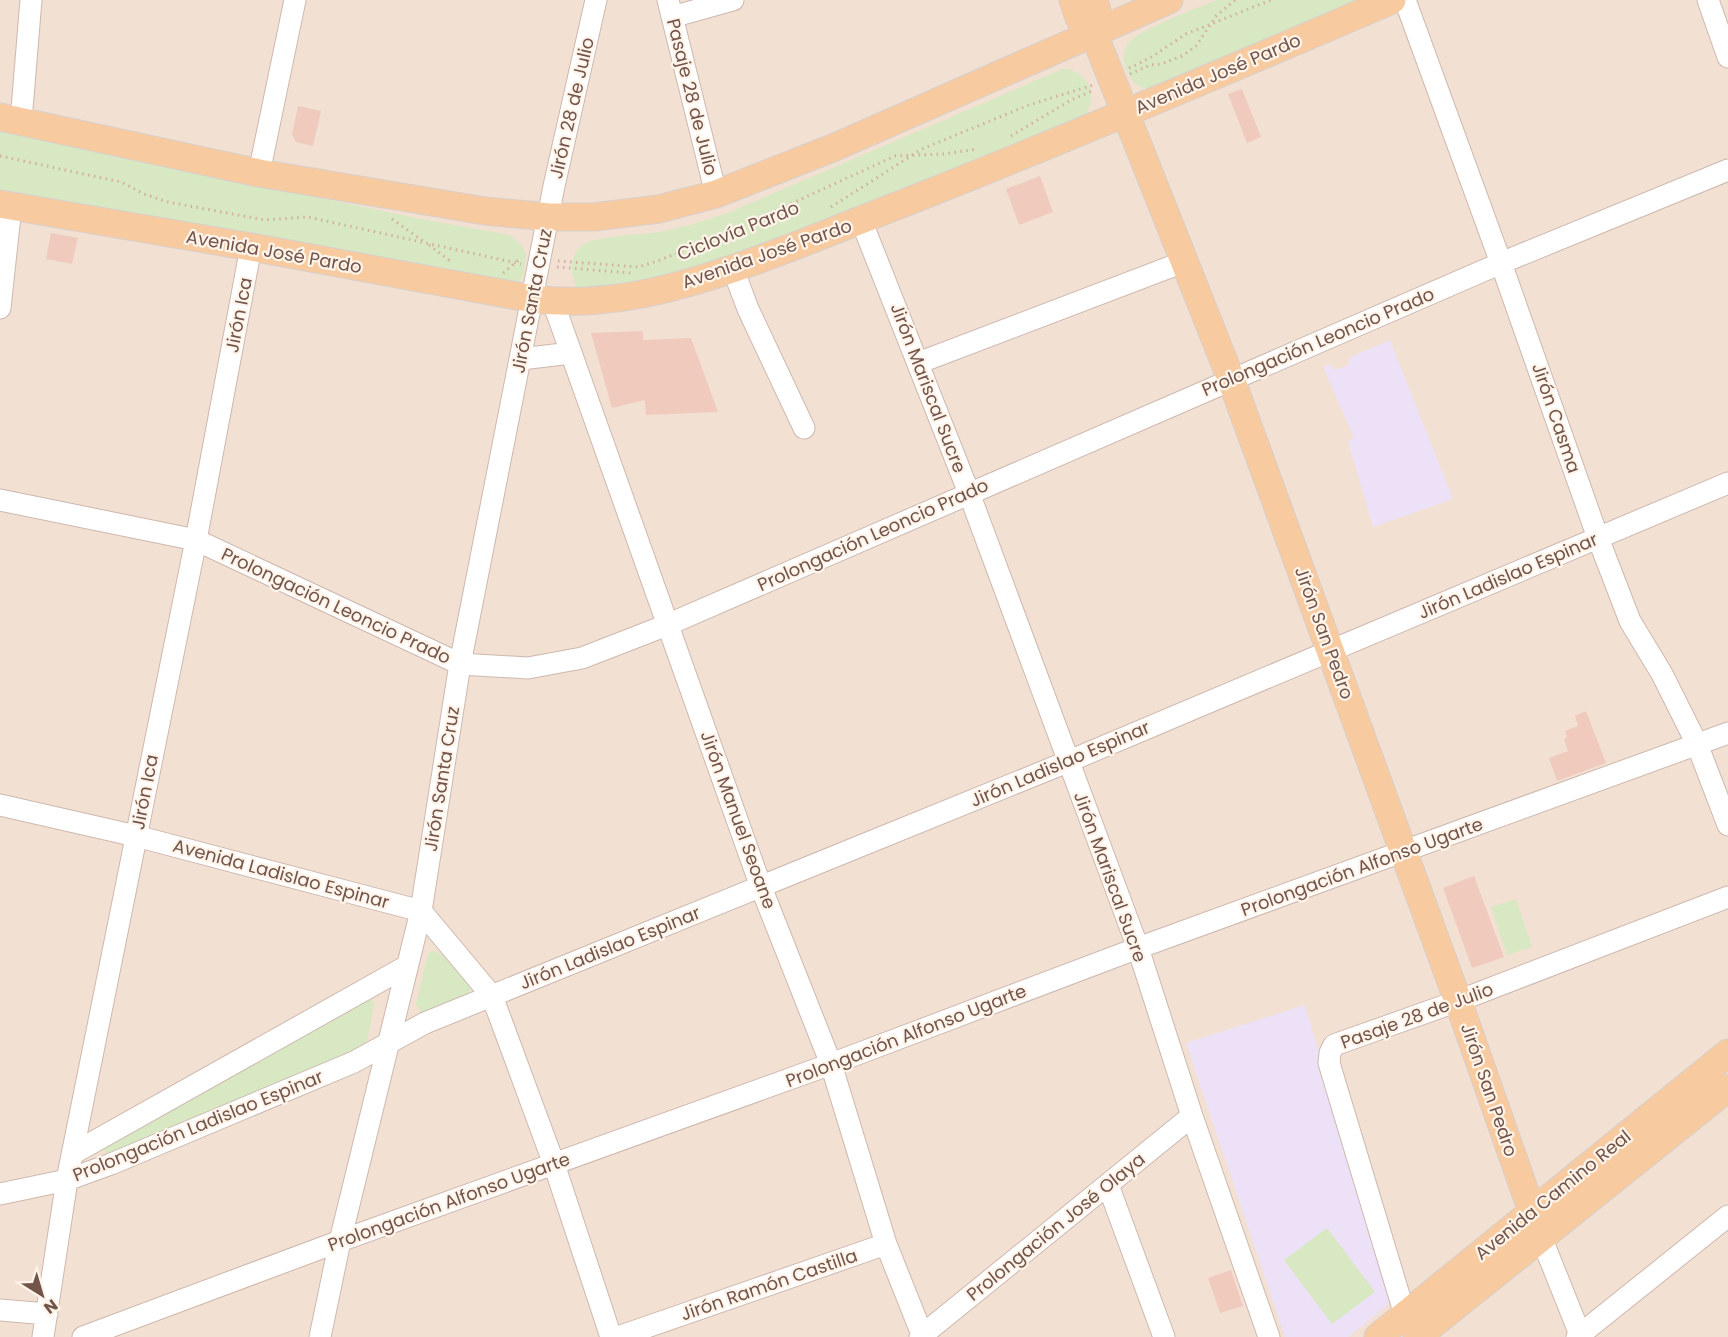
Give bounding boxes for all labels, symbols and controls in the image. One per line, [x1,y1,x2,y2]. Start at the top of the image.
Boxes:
street label: Pasaje 28 de Julio [661,16,724,178]
street label: Avenida José Pardo [1131,27,1305,120]
street label: Jirón 28 de Julio [543,35,600,181]
street label: Ciclovía Pardo [673,195,803,266]
street label: Avenida José Pardo [679,213,855,294]
street label: Avenida José Pardo [184,224,364,279]
street label: Jirón Santa Cruz [505,227,558,375]
street label: Jirón Ica [219,275,258,355]
street label: Prolongación Leoncio Prado [1198,281,1438,402]
street label: Jirón Mariscal Sucre [885,299,972,476]
street label: Jirón Casma [1526,360,1587,476]
street label: Prolongación Leoncio Prado [753,472,992,597]
street label: Jirón Ladislao Espinar [1414,526,1602,625]
street label: Prolongación Leoncio Prado [217,541,455,670]
street label: Jirón San Pedro [1289,563,1360,703]
street label: Jirón Santa Cruz [418,705,465,853]
street label: Jirón Ladislao Espinar [966,714,1154,813]
street label: Jirón Manuel Seoane [695,727,782,912]
street label: Jirón Ica [125,752,164,832]
street label: Jirón Mariscal Sucre [1068,788,1153,966]
street label: Prolongación Alfonso Ugarte [1237,811,1486,922]
street label: Avenida Ladislao Espinar [170,833,392,915]
street label: Jirón Ladislao Espinar [516,900,704,995]
street label: Pasaje 28 de Julio [1337,976,1497,1055]
street label: Prolongación Alfonso Ugarte [782,978,1030,1093]
street label: Jirón San Pedro [1455,1020,1524,1160]
street label: Prolongación Ladislao Espinar [69,1064,327,1187]
street label: Avenida Camino Real [1469,1124,1636,1265]
street label: Prolongación Alfonso Ugarte [324,1146,573,1257]
street label: Prolongación José Olaya [961,1147,1150,1307]
street label: Jirón Ramón Castilla [677,1243,861,1327]
north arrow [12,1265,72,1325]
text: N [39,1294,62,1319]

